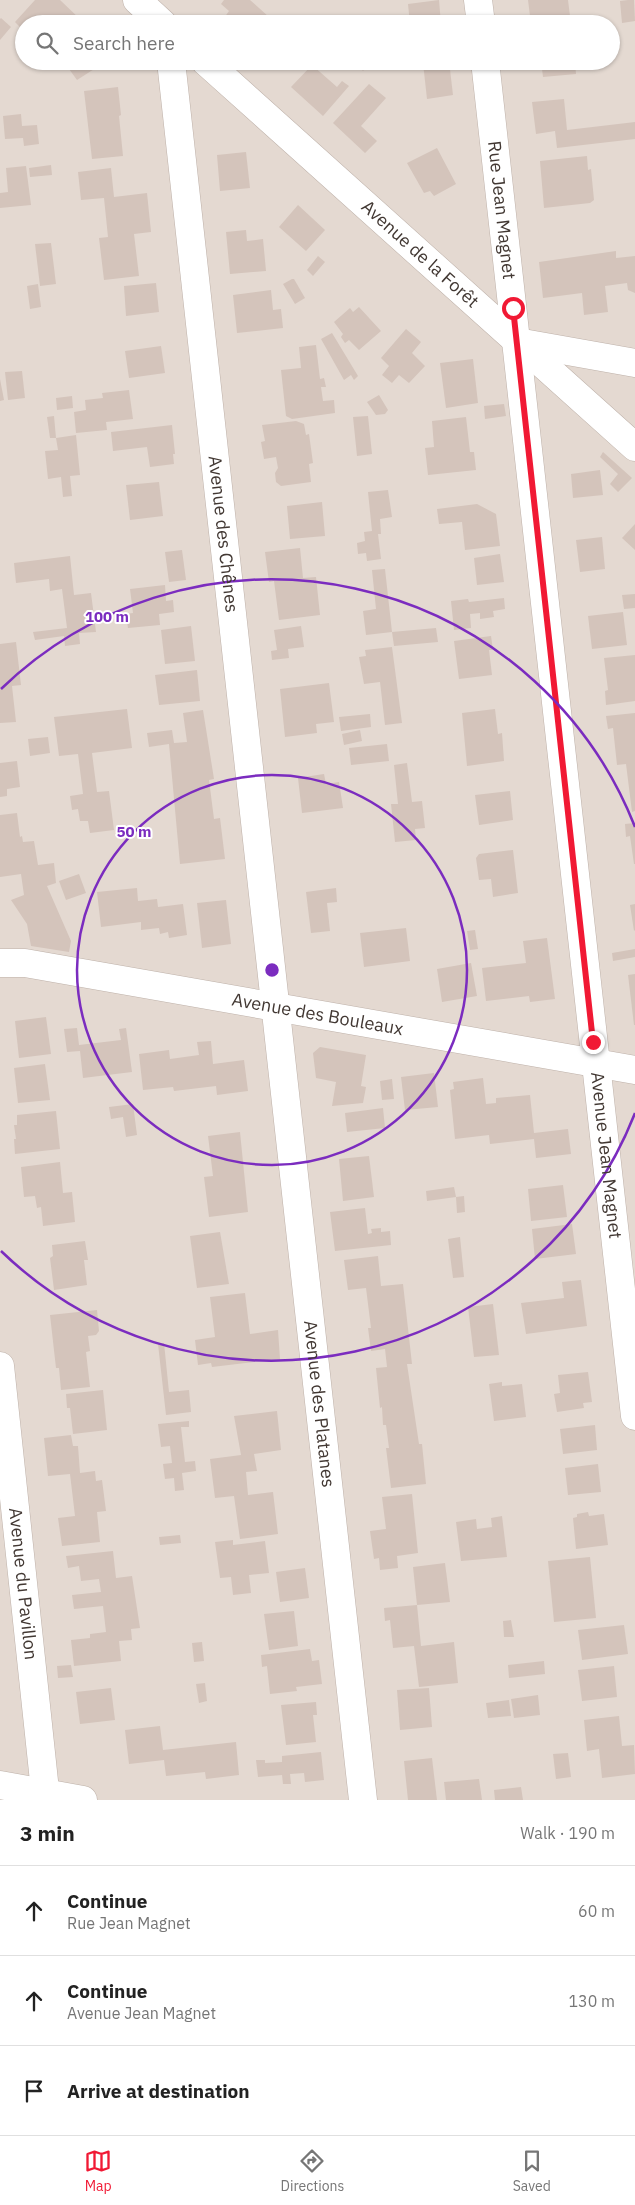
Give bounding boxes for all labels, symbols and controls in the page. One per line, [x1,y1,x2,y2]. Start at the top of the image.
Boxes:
search box [15,15,620,70]
icon: search [33,29,61,57]
text: Search here [73,31,175,55]
street label: Rue Jean Magnet [483,140,521,281]
street label: Avenue de la Forêt [357,195,484,312]
route start [502,297,525,320]
street label: Avenue des Chênes [204,454,244,614]
text: 100 m [85,607,129,626]
text: 50 m [117,822,151,841]
centre of rings [263,961,281,979]
street label: Avenue des Bouleaux [230,987,405,1040]
route end [582,1031,605,1054]
street label: Avenue Jean Magnet [586,1071,627,1240]
street label: Avenue des Platanes [299,1319,340,1489]
street label: Avenue du Pavillon [4,1506,43,1661]
text: 3 min [20,1819,75,1847]
text: Walk · 190 m [520,1823,615,1843]
text: Continue [67,1889,147,1913]
icon: ahead [20,1897,48,1925]
text: 60 m [578,1901,615,1921]
text: Rue Jean Magnet [67,1913,191,1933]
text: Continue [67,1979,147,2003]
icon: ahead [20,1987,48,2015]
text: 130 m [568,1991,615,2011]
text: Avenue Jean Magnet [67,2003,216,2023]
icon: arrive [20,2077,48,2105]
text: Arrive at destination [67,2079,250,2103]
tab: Map [84,2147,112,2195]
tab: Directions [281,2147,344,2195]
tab: Saved [513,2147,551,2195]

